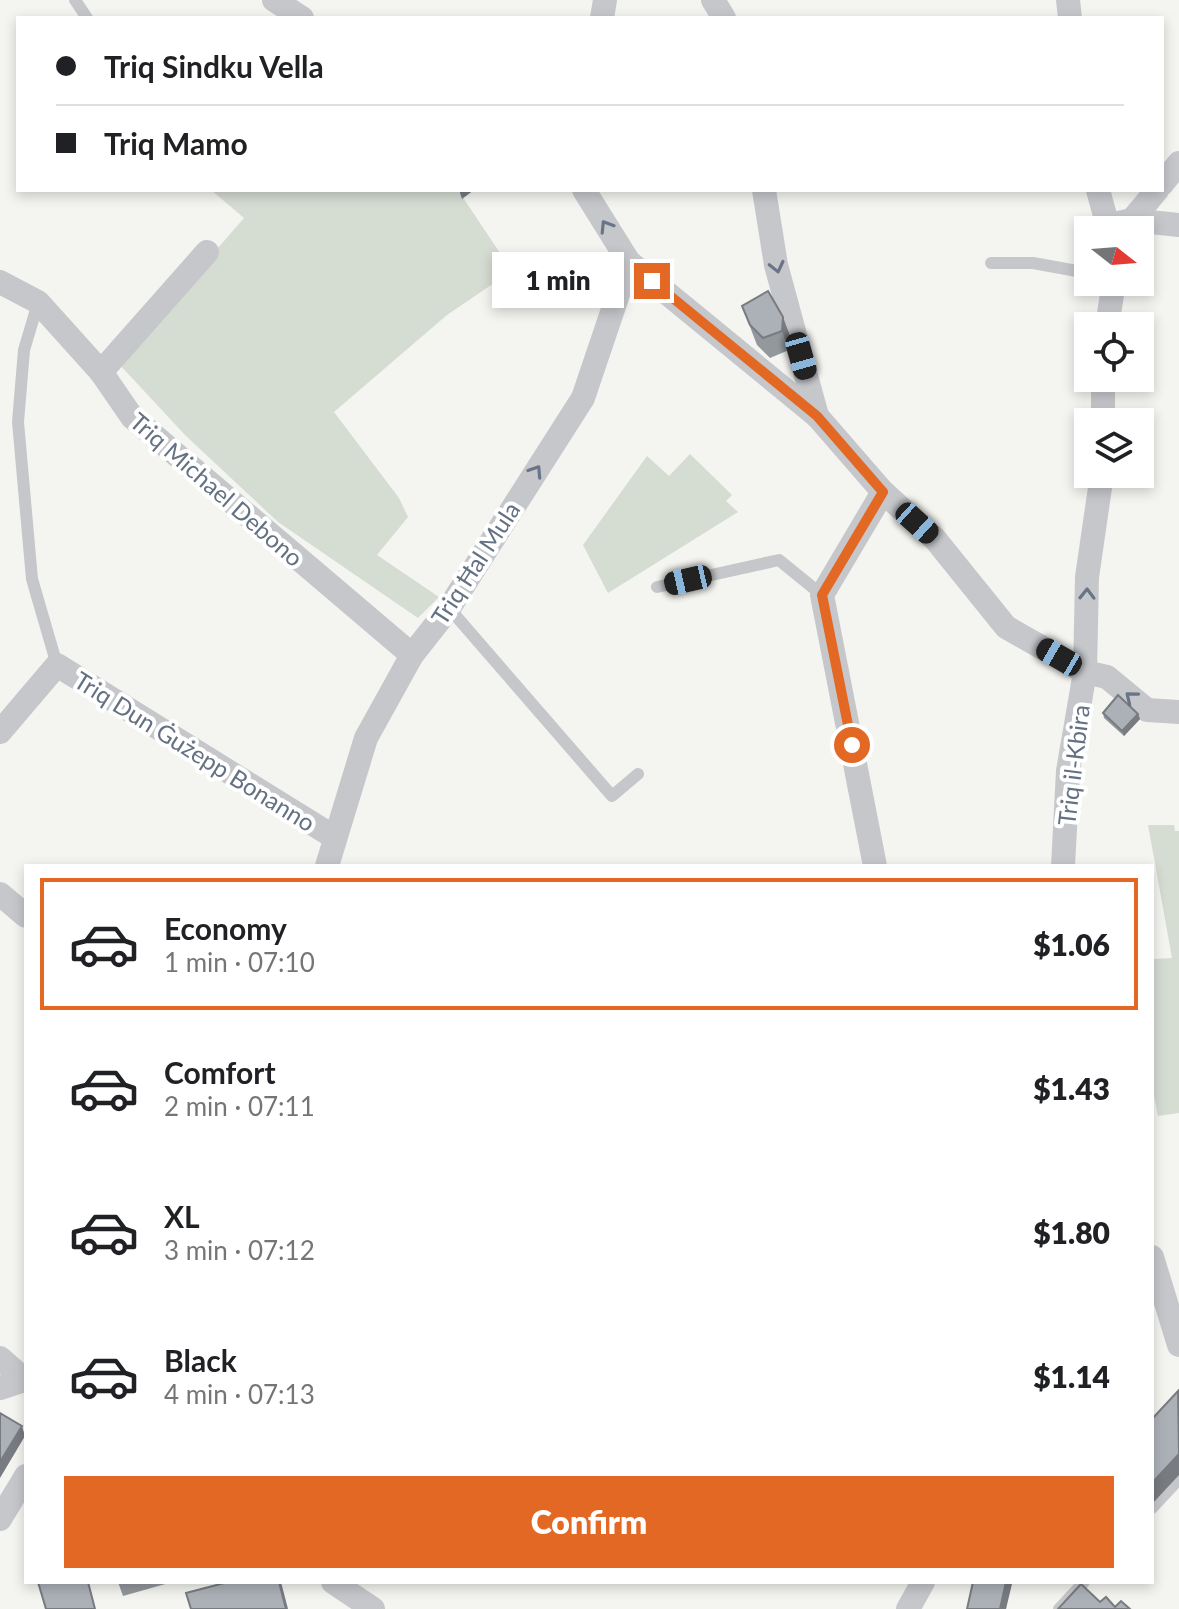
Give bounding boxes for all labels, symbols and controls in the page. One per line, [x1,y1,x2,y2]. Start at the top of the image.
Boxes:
text: Triq Sindku Vella [104,48,324,84]
text: Triq Mamo [104,125,248,161]
north arrow [1074,216,1154,296]
map controls [1074,216,1154,488]
one-way arrow [601,220,616,235]
callout: 1 min [492,253,624,309]
one-way arrow [768,260,785,273]
route end [634,263,670,299]
text: 1 min [526,264,590,296]
button: locate [1074,312,1154,392]
car [783,330,819,382]
street label: Triq Michael Debono [125,406,309,572]
button: layers [1074,408,1154,488]
one-way arrow [526,465,541,480]
street label: Triq Ħal Mula [425,496,525,630]
car [891,498,943,548]
car [662,563,714,597]
one-way arrow [1078,587,1095,600]
car [1032,635,1086,679]
street label: Triq Dun Ġużepp Bonanno [69,665,321,837]
one-way arrow [1125,692,1140,706]
street label: Triq il-Kbira [1051,703,1095,827]
route start [834,727,870,763]
icon: car [68,908,140,980]
text: Economy [164,910,287,946]
text: $1.06 [1033,926,1110,962]
text: 1 min · 07:10 [164,946,315,978]
icon: car [68,1052,140,1124]
text: Comfort [164,1054,276,1090]
text: $1.43 [1033,1070,1110,1106]
text: 2 min · 07:11 [164,1090,315,1122]
icon: car [68,1196,140,1268]
text: XL [164,1198,200,1234]
text: $1.80 [1033,1214,1110,1250]
text: 3 min · 07:12 [164,1234,315,1266]
icon: car [68,1340,140,1412]
text: Black [164,1342,237,1378]
text: $1.14 [1033,1358,1110,1394]
text: 4 min · 07:13 [164,1378,315,1410]
button: Confirm [64,1476,1114,1568]

